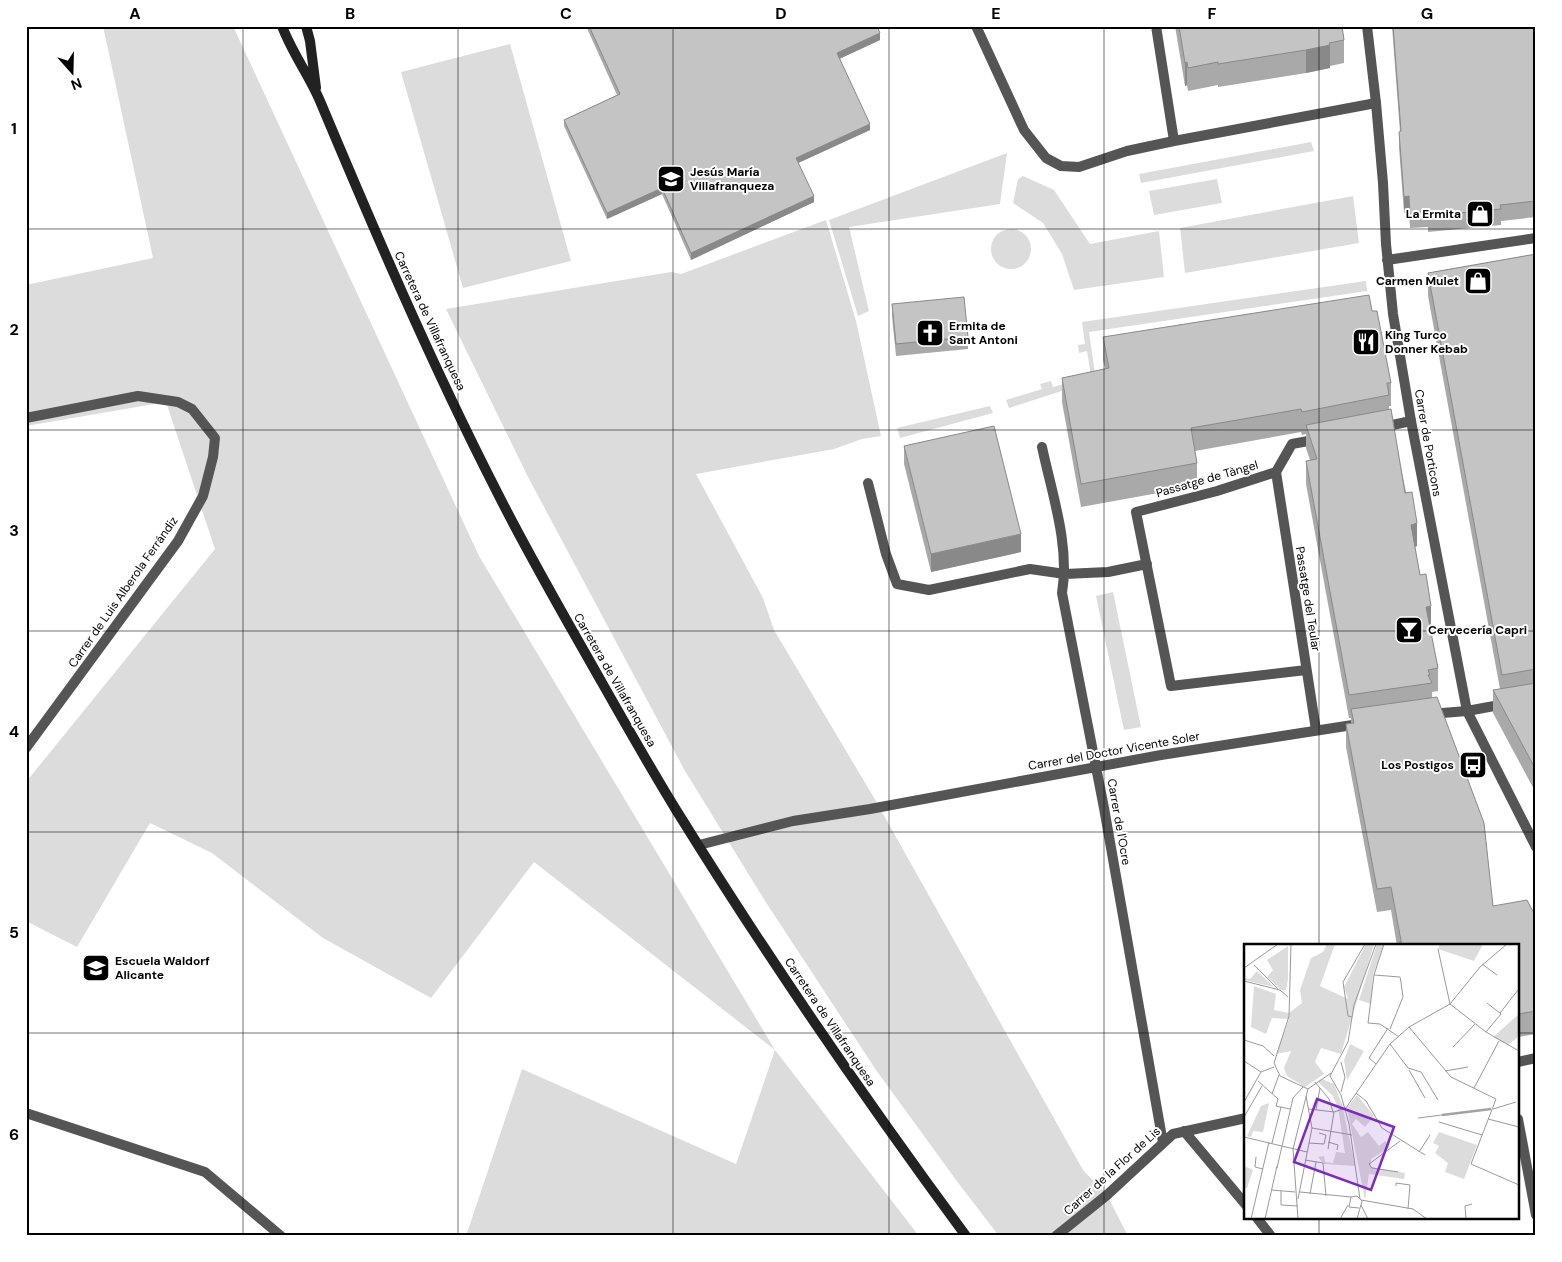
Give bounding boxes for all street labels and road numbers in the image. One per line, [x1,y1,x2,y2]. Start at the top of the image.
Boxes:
street label: Carretera de Villafranquesa [391,249,469,393]
street label: Carrer de Porticons [1411,388,1445,498]
street label: Passatge de Tàngel [1154,457,1260,501]
street label: Carrer de Luis Alberola Ferrándiz [65,513,181,671]
street label: Passatge del Teular [1292,545,1324,653]
street label: Carretera de Villafranquesa [570,610,660,750]
street label: Carrer del Doctor Vicente Soler [1027,728,1202,774]
street label: Carrer de l'Ocre [1104,778,1135,867]
street label: Carretera de Villafranquesa [781,955,879,1089]
street label: Carrer de la Flor de Lis [1060,1123,1164,1219]

